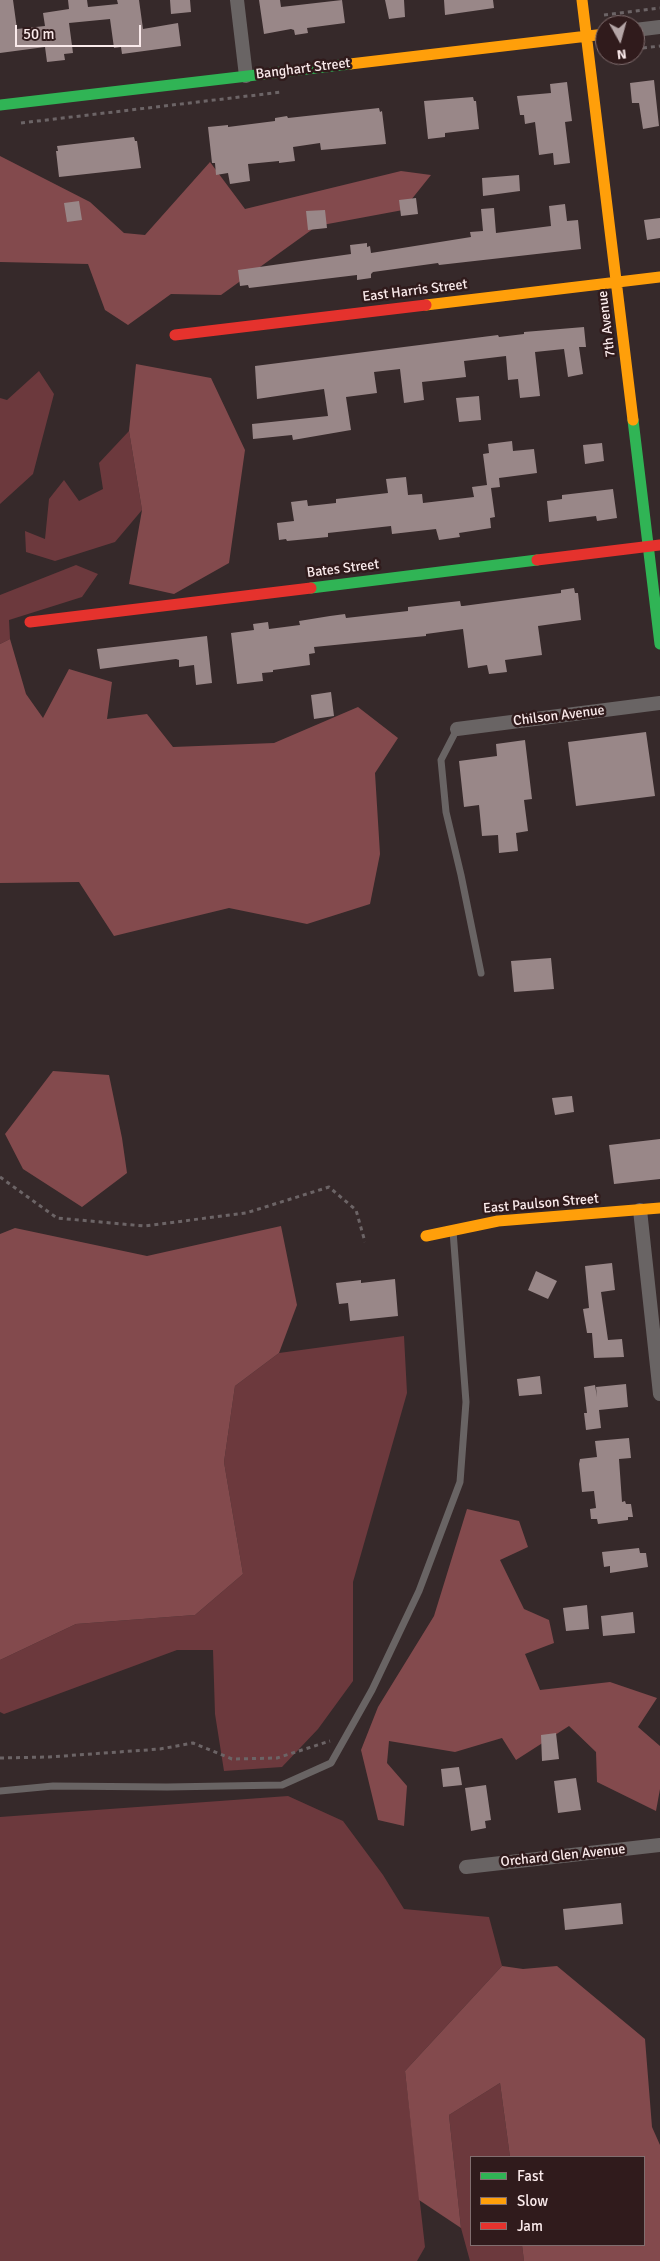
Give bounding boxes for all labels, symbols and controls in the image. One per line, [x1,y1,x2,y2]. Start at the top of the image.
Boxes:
scale bar [18,15,144,47]
north arrow [595,15,645,65]
text: 50 m [23,25,54,43]
text: N [616,45,628,63]
street label: Banghart Street [255,55,351,83]
street label: East Harris Street [362,276,468,306]
street label: 7th Avenue [595,290,619,358]
street label: Bates Street [306,556,380,582]
street label: Chilson Avenue [512,702,606,730]
street label: East Paulson Street [482,1191,600,1217]
street label: Orchard Glen Avenue [500,1841,626,1871]
legend [470,2156,645,2246]
text: Fast [517,2167,544,2185]
text: Slow [517,2192,548,2210]
text: Jam [517,2217,543,2235]

